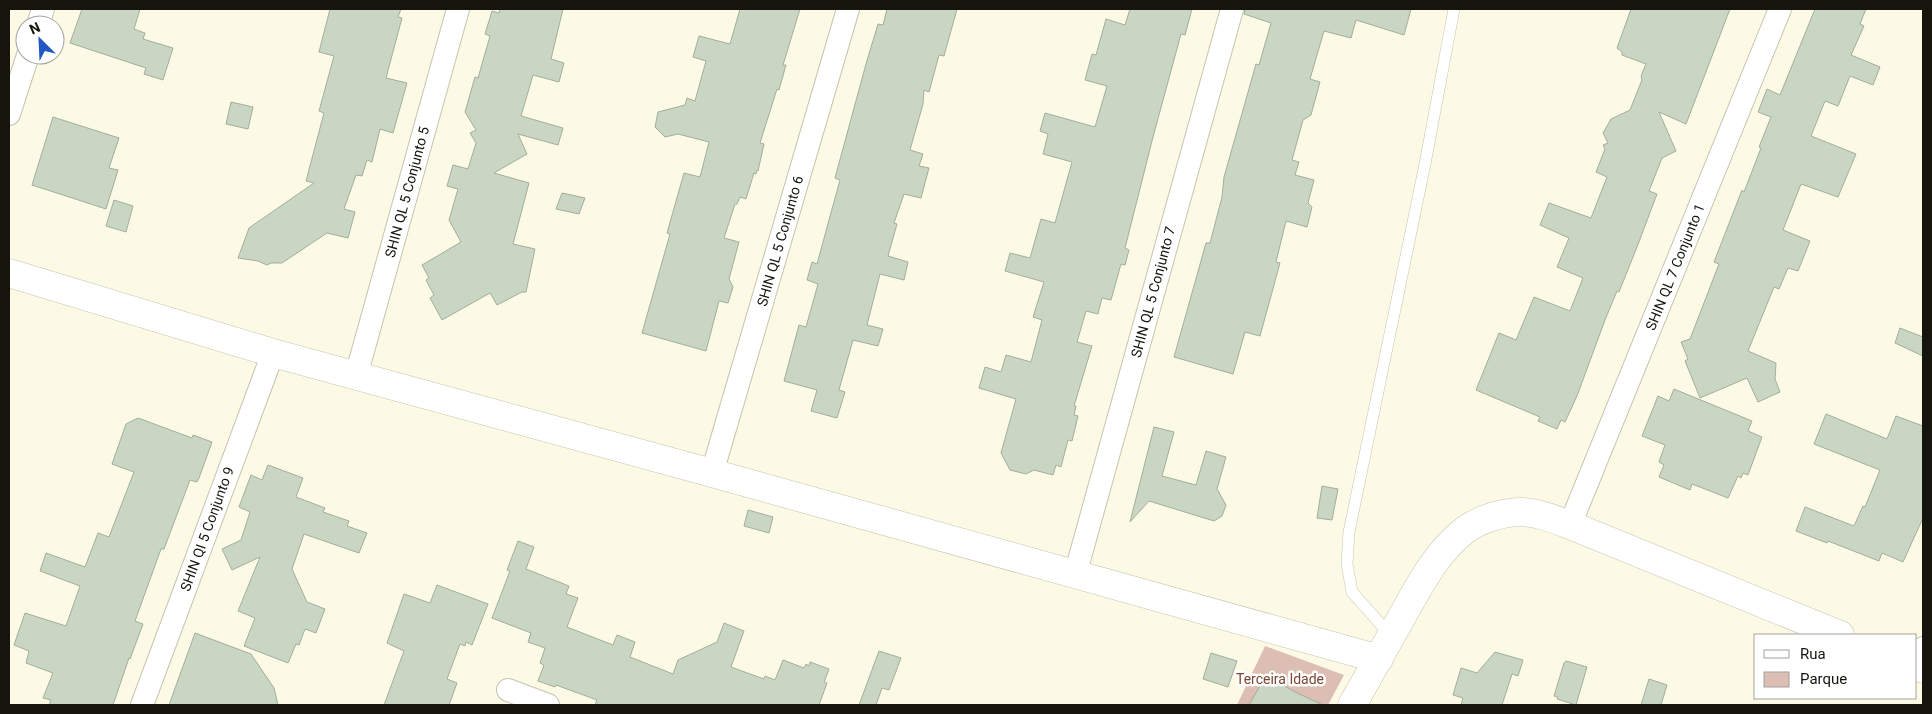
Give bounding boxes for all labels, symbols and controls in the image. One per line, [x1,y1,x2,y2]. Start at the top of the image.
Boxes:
north arrow [15,15,65,65]
text: N [27,19,42,37]
street label: SHIN QL 5 Conjunto 5 [382,125,432,259]
street label: SHIN QL 5 Conjunto 6 [754,174,806,308]
street label: SHIN QL 7 Conjunto 1 [1642,201,1708,333]
street label: SHIN QL 5 Conjunto 7 [1128,225,1178,359]
street label: SHIN QI 5 Conjunto 9 [177,465,237,593]
legend [1754,634,1917,699]
text: Rua [1800,645,1826,663]
text: Parque [1800,670,1847,688]
park label: Terceira Idade [1236,671,1324,687]

